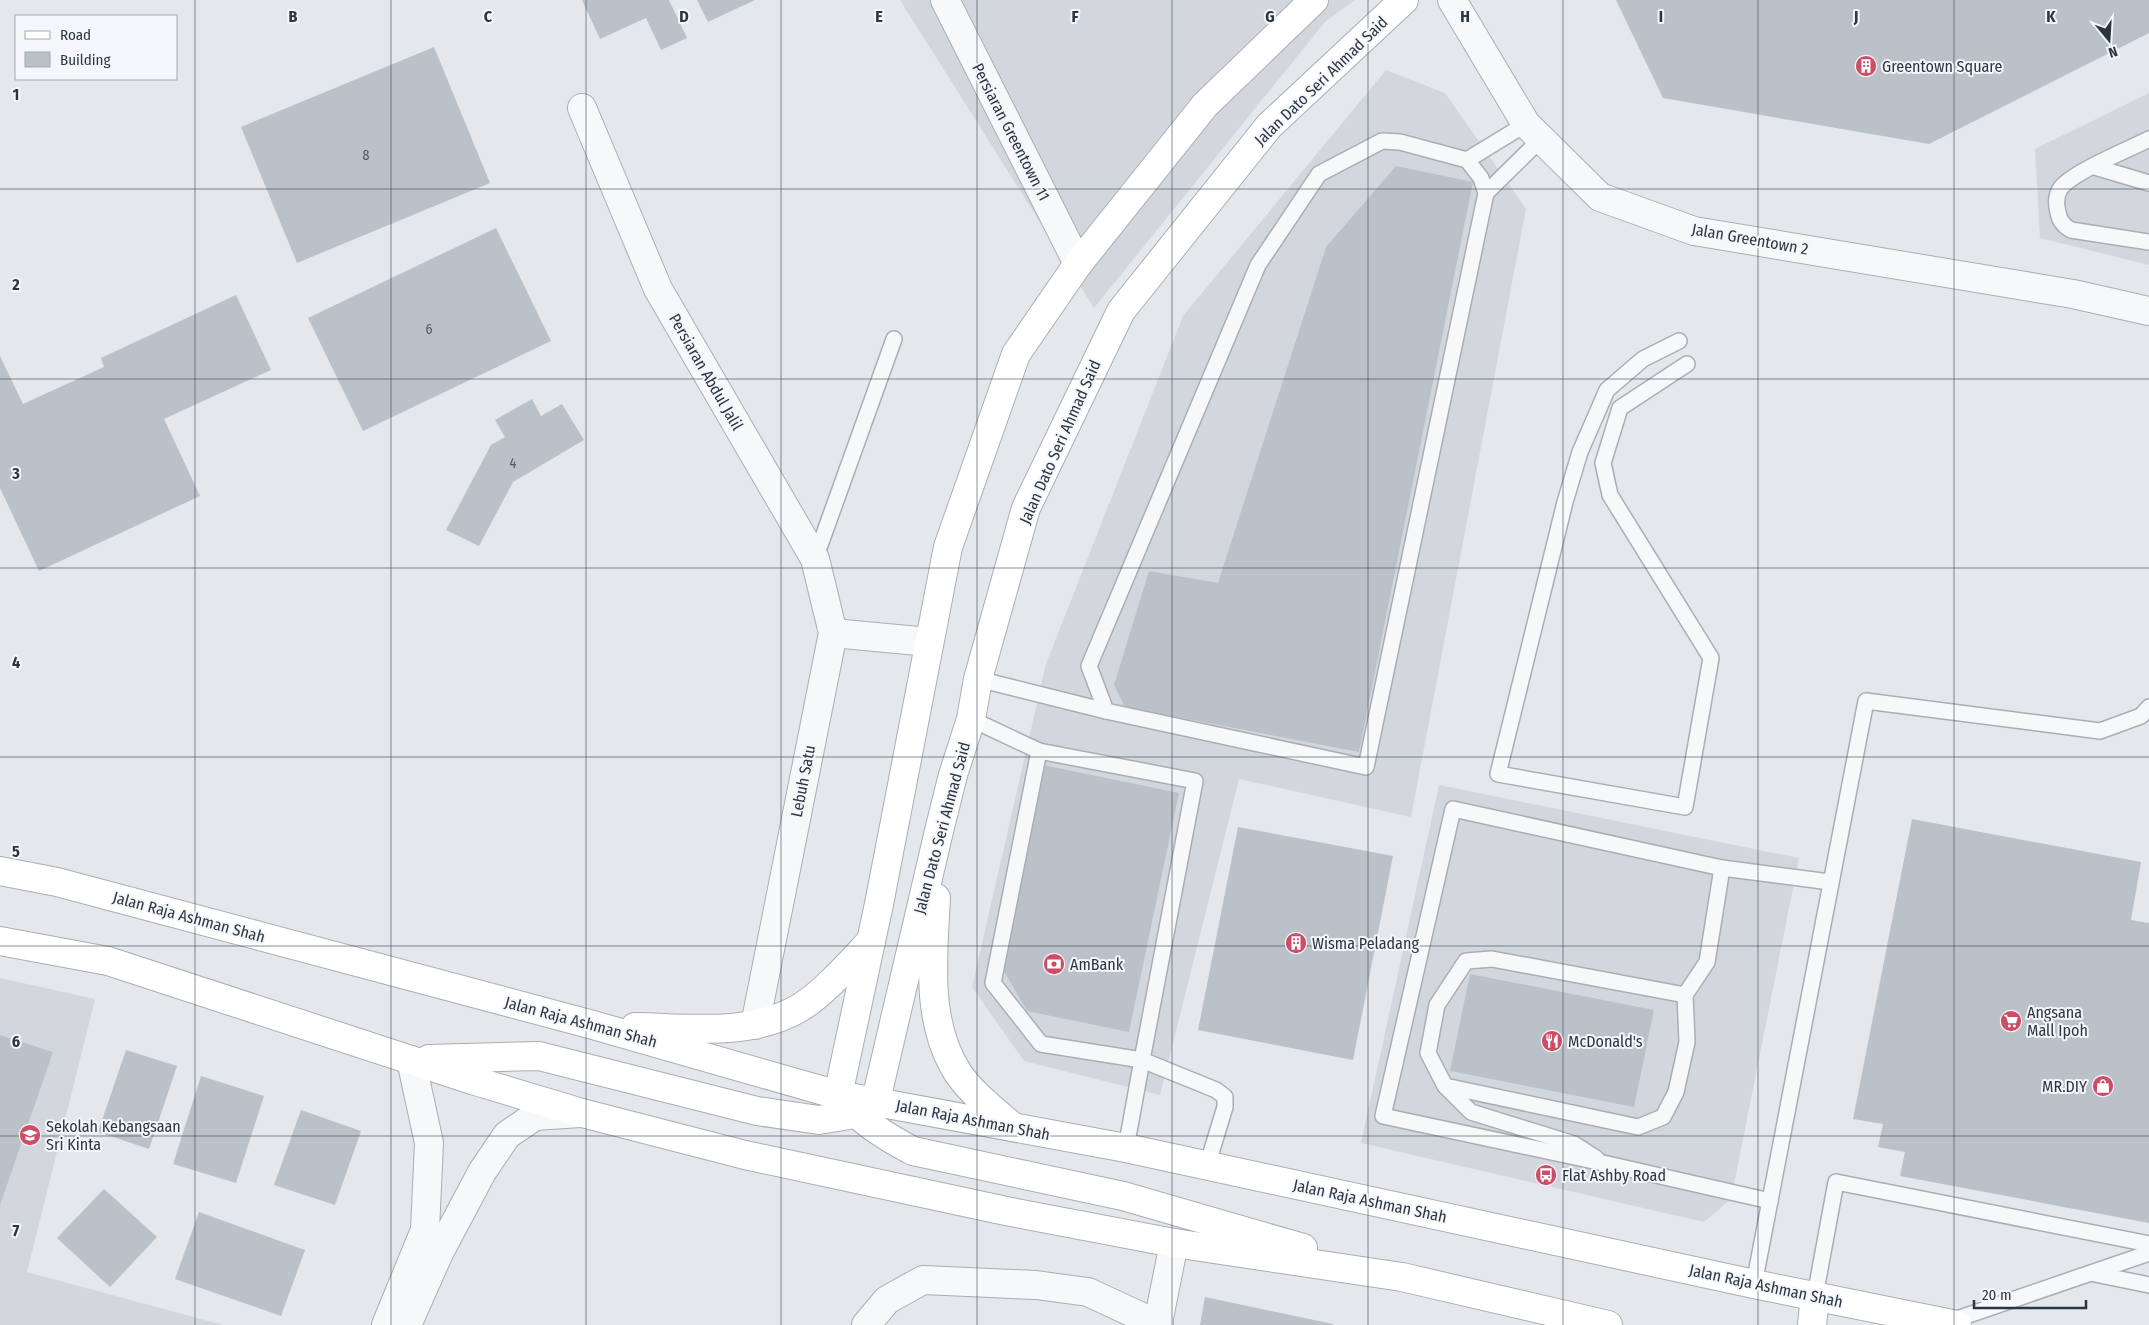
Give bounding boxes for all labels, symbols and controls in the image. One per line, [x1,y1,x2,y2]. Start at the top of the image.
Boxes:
text: B [289,7,298,26]
text: C [484,7,493,26]
text: D [679,7,689,26]
text: E [875,7,883,26]
text: F [1071,7,1079,26]
text: G [1265,7,1275,26]
text: H [1460,7,1470,26]
text: I [1659,7,1663,26]
text: J [1853,7,1858,26]
text: K [2046,7,2056,26]
street label: Jalan Dato Seri Ahmad Said [1251,13,1391,149]
legend [15,15,178,80]
north arrow [2084,15,2134,65]
text: Road [60,26,91,44]
text: N [2106,43,2119,61]
text: Building [60,51,111,69]
building icon: Greentown Square [1854,54,1878,78]
place label: Greentown Square [1882,57,2002,76]
street label: Persiaran Greentown 11 [968,60,1054,204]
text: 1 [13,85,19,104]
house number: 8 [363,147,370,164]
street label: Jalan Greentown 2 [1690,219,1810,259]
text: 2 [11,275,20,294]
street label: Persiaran Abdul Jalil [665,310,747,434]
house number: 6 [426,321,433,338]
street label: Jalan Dato Seri Ahmad Said [1015,357,1105,527]
house number: 4 [510,455,517,472]
text: 3 [11,464,20,483]
text: 4 [12,653,20,672]
street label: Jalan Dato Seri Ahmad Said [910,740,974,916]
street label: Lebuh Satu [787,743,819,819]
text: 5 [12,842,20,861]
street label: Jalan Raja Ashman Shah [111,888,267,946]
building icon: Wisma Peladang [1284,931,1308,955]
place label: Wisma Peladang [1312,934,1419,953]
bank icon: AmBank [1042,952,1066,976]
place label: AmBank [1070,955,1124,974]
street label: Jalan Raja Ashman Shah [503,993,659,1051]
place label: Angsana Mall Ipoh [2027,1003,2088,1040]
supermarket icon: Angsana Mall Ipoh [1999,1009,2023,1033]
restaurant icon: McDonald's [1540,1029,1564,1053]
text: 6 [12,1032,20,1051]
place label: McDonald's [1568,1032,1643,1051]
shop icon: MR.DIY [2091,1074,2115,1098]
place label: MR.DIY [2042,1077,2087,1096]
street label: Jalan Raja Ashman Shah [894,1096,1052,1144]
place label: Sekolah Kebangsaan Sri Kinta [46,1117,181,1154]
school or university icon: Sekolah Kebangsaan Sri Kinta [18,1123,42,1147]
bus stop icon: Flat Ashby Road [1534,1163,1558,1187]
place label: Flat Ashby Road [1562,1166,1666,1185]
street label: Jalan Raja Ashman Shah [1291,1175,1449,1227]
text: 7 [13,1221,20,1240]
street label: Jalan Raja Ashman Shah [1687,1260,1845,1312]
scale bar [1974,1278,2086,1310]
text: 20 m [1982,1286,2012,1304]

